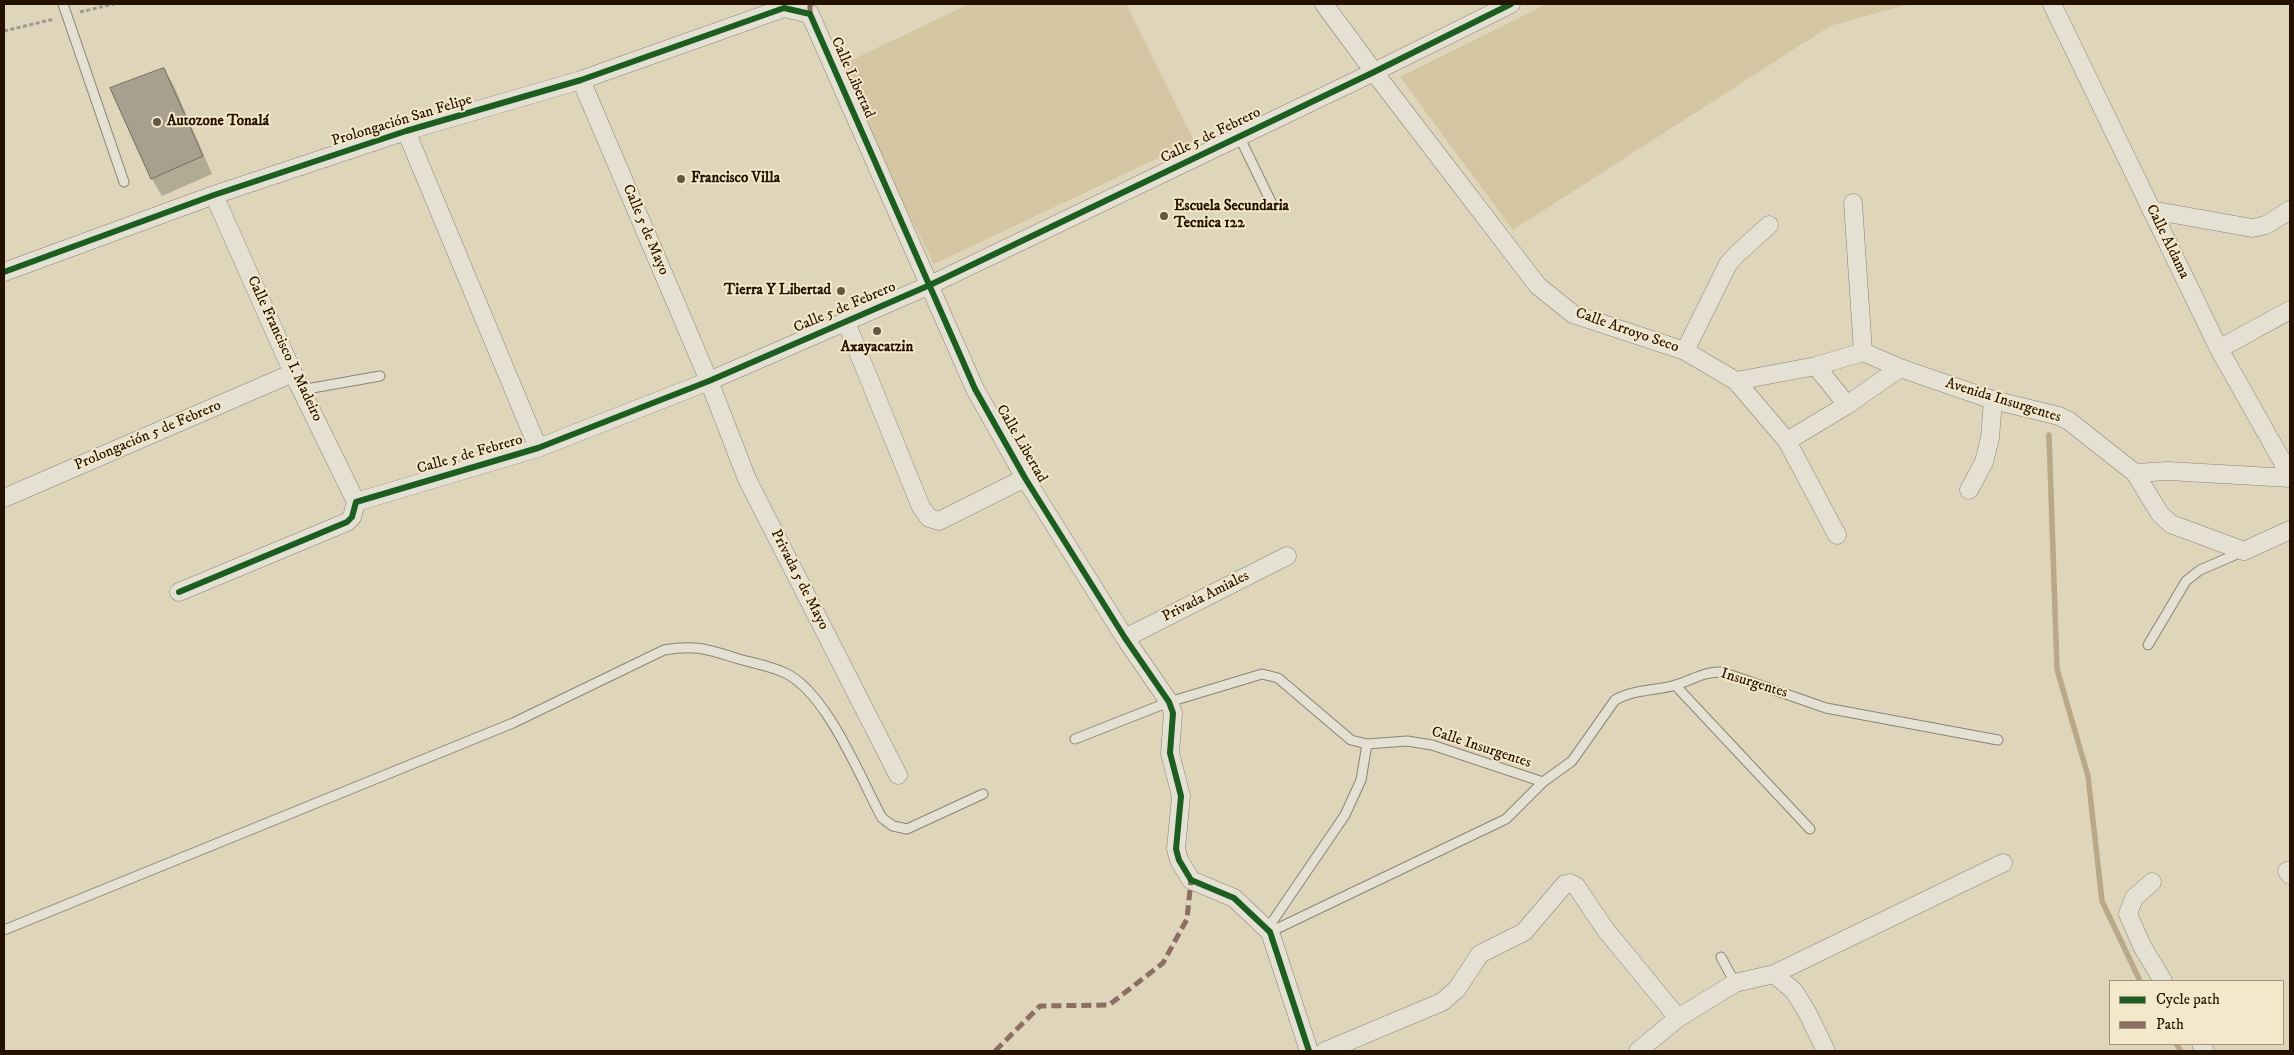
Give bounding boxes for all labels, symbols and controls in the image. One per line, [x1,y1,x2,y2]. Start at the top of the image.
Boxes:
street label: Calle Libertad [826,35,878,121]
street label: Prolongación San Felipe [330,91,474,151]
street label: Calle 5 de Febrero [1158,104,1264,168]
place label: Autozone Tonalá [167,113,269,131]
marker: Autozone Tonalá [151,116,163,128]
place label: Francisco Villa [691,170,780,188]
marker: Francisco Villa [675,173,687,185]
street label: Calle 5 de Mayo [618,182,672,278]
place label: Escuela Secundaria Tecnica 122 [1174,198,1289,233]
street label: Calle Aldama [2141,202,2193,282]
marker: Escuela Secundaria Tecnica 122 [1158,210,1170,222]
street label: Calle Francisco I. Madeiro [242,273,326,425]
street label: Calle 5 de Febrero [791,278,899,338]
place label: Tierra Y Libertad [724,282,831,300]
marker: Tierra Y Libertad [835,285,847,297]
street label: Calle Arroyo Seco [1573,305,1681,357]
marker: Axayacatzin [871,325,883,337]
place label: Axayacatzin [841,339,913,357]
street label: Avenida Insurgentes [1943,375,2063,427]
street label: Prolongación 5 de Febrero [72,397,224,475]
street label: Calle Libertad [991,402,1051,486]
street label: Calle 5 de Febrero [415,431,525,479]
street label: Privada 5 de Mayo [766,527,832,633]
street label: Privada Amiales [1160,567,1252,627]
street label: Insurgentes [1718,665,1790,703]
street label: Calle Insurgentes [1429,723,1533,773]
legend [2109,980,2284,1045]
text: Cycle path [2156,990,2220,1009]
text: Path [2156,1015,2184,1034]

